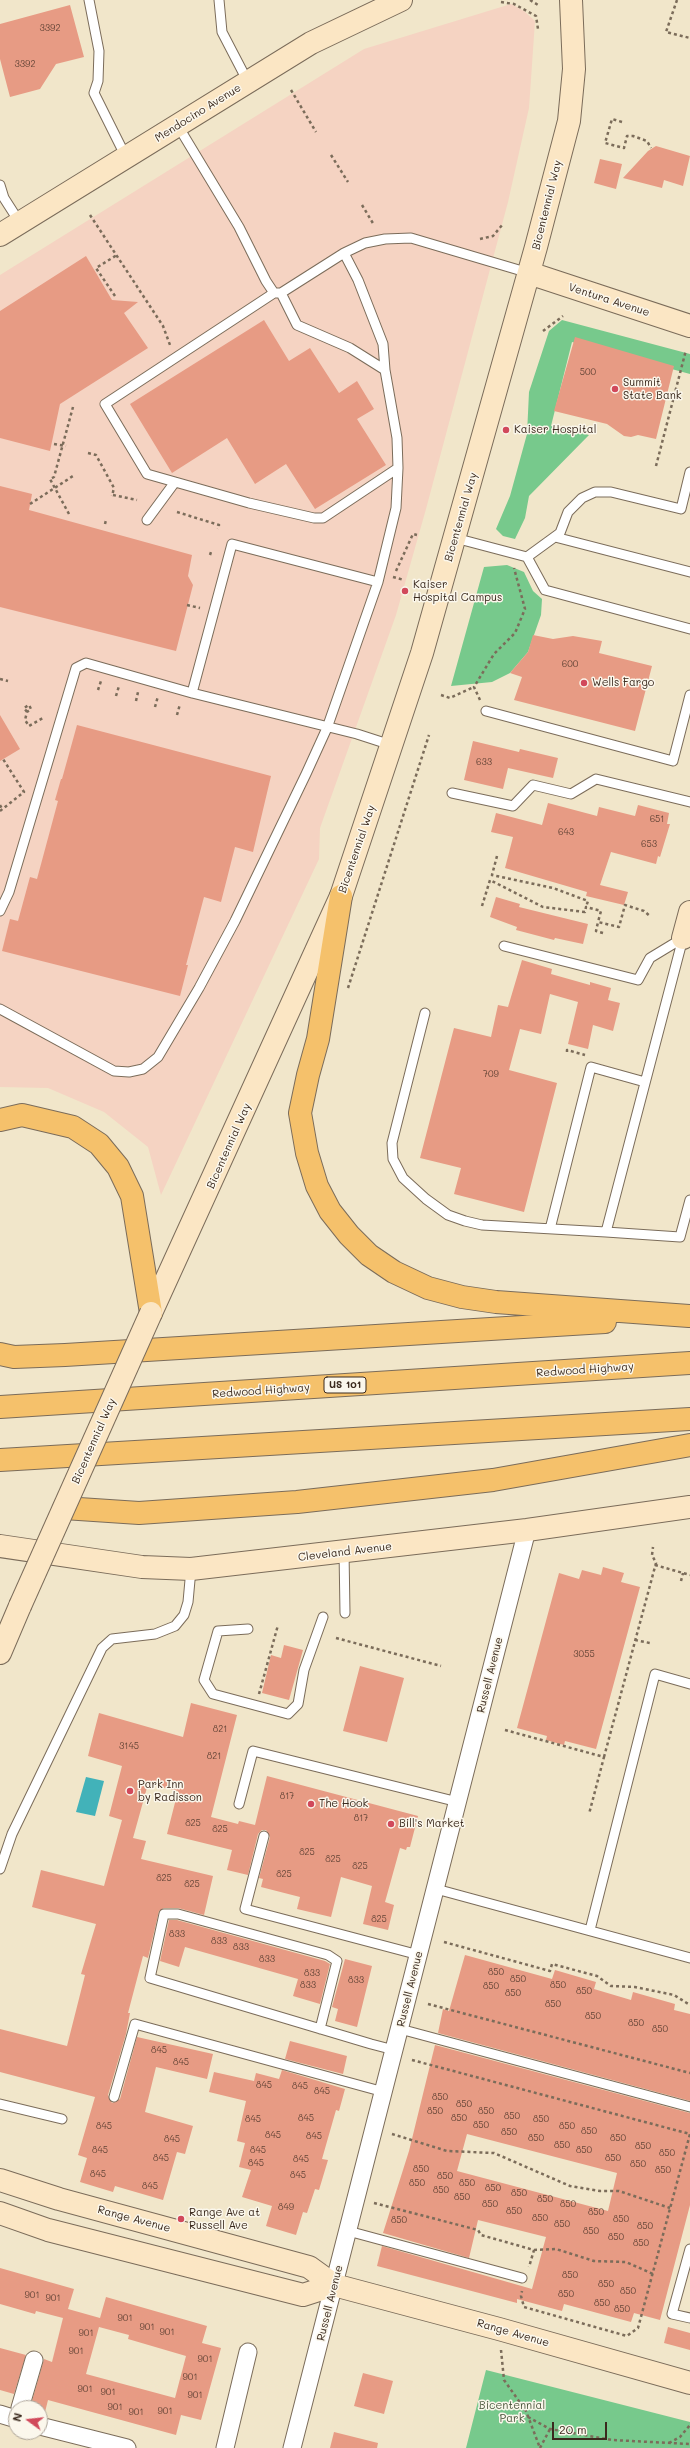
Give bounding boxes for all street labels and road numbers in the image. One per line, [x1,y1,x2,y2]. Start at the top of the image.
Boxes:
street label: Mendocino Avenue [152,81,244,145]
street label: Bicentennial Way [529,159,565,251]
street label: Ventura Avenue [567,281,651,319]
street label: Bicentennial Way [442,471,480,563]
street label: Bicentennial Way [336,803,378,895]
street label: Bicentennial Way [204,1101,254,1191]
street label: Redwood Highway [536,1360,634,1380]
road number: US 101 [324,1377,366,1393]
street label: Redwood Highway [212,1381,310,1401]
street label: Bicentennial Way [69,1396,119,1486]
street label: Cleveland Avenue [297,1540,393,1564]
street label: Russell Avenue [474,1636,506,1714]
street label: Russell Avenue [394,1950,426,2028]
street label: Range Avenue [96,2203,172,2235]
street label: Russell Avenue [314,2264,346,2342]
street label: Range Avenue [475,2316,551,2350]

